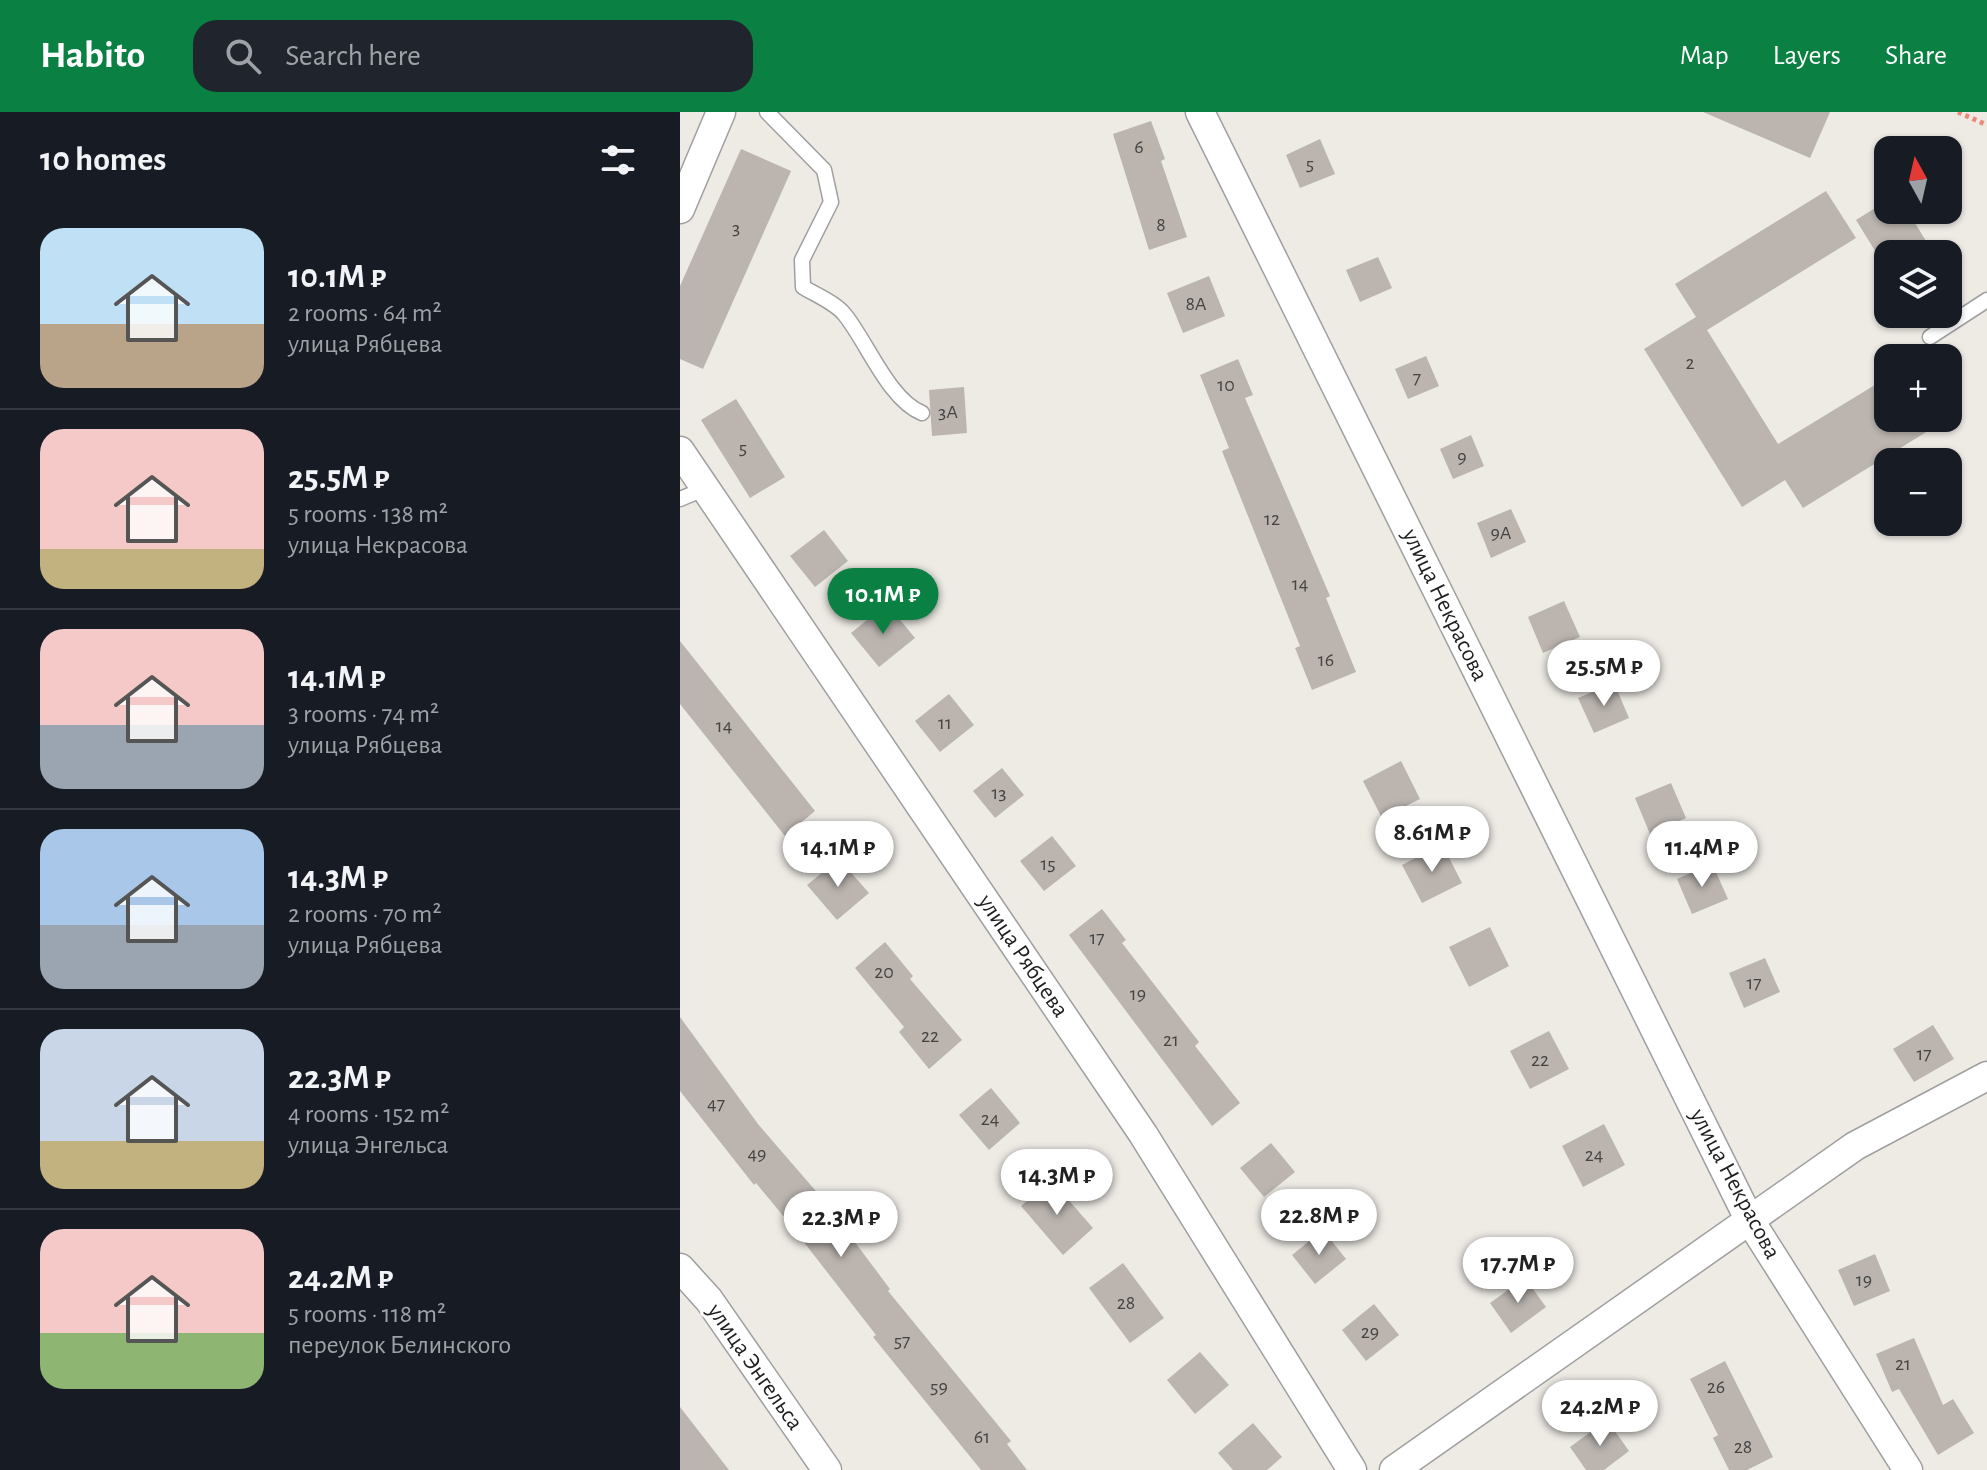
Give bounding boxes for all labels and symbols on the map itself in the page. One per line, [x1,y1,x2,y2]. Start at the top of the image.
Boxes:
north arrow [1874,136,1962,224]
house number: 6 [1134,137,1144,157]
house number: 5 [1306,154,1314,174]
house number: 8 [1156,215,1166,235]
house number: 3 [732,218,740,238]
house number: 8А [1185,294,1207,314]
house number: 2 [1685,353,1695,373]
house number: 7 [1413,368,1421,388]
house number: 10 [1217,375,1235,395]
house number: 3А [938,402,958,422]
house number: 5 [739,438,747,458]
house number: 9 [1457,447,1467,467]
house number: 12 [1264,509,1280,529]
house number: 9А [1490,523,1512,543]
street label: улица Некрасова [1397,524,1492,685]
pin: 10.1M ₽ [809,568,957,636]
house number: 14 [1292,574,1308,594]
pin: 25.5M ₽ [1530,640,1678,708]
house number: 16 [1318,650,1334,670]
house number: 11 [938,713,952,733]
house number: 14 [716,716,732,736]
house number: 13 [991,783,1007,803]
pin: 8.61M ₽ [1358,806,1506,874]
pin: 14.1M ₽ [764,821,912,889]
pin: 11.4M ₽ [1628,821,1776,889]
house number: 15 [1040,854,1056,874]
street label: улица Рябцева [973,889,1073,1022]
house number: 17 [1089,928,1105,948]
house number: 20 [874,962,894,982]
house number: 17 [1746,973,1762,993]
house number: 19 [1130,984,1146,1004]
house number: 22 [921,1026,939,1046]
house number: 21 [1163,1030,1179,1050]
house number: 17 [1916,1044,1932,1064]
house number: 22 [1531,1050,1549,1070]
house number: 47 [707,1094,725,1114]
street label: улица Некрасова [1685,1104,1785,1263]
house number: 24 [981,1109,999,1129]
house number: 49 [747,1144,767,1164]
house number: 24 [1585,1145,1603,1165]
pin: 14.3M ₽ [983,1149,1131,1217]
pin: 22.8M ₽ [1245,1189,1393,1257]
pin: 22.3M ₽ [767,1191,915,1259]
pin: 17.7M ₽ [1444,1237,1592,1305]
house number: 19 [1856,1270,1872,1290]
house number: 28 [1117,1293,1135,1313]
street label: улица Энгельса [702,1299,807,1435]
house number: 29 [1361,1322,1379,1342]
house number: 57 [894,1331,910,1351]
house number: 21 [1895,1354,1911,1374]
house number: 59 [930,1377,948,1397]
house number: 26 [1707,1377,1725,1397]
pin: 24.2M ₽ [1526,1380,1674,1448]
house number: 61 [974,1427,990,1447]
house number: 28 [1734,1437,1752,1457]

